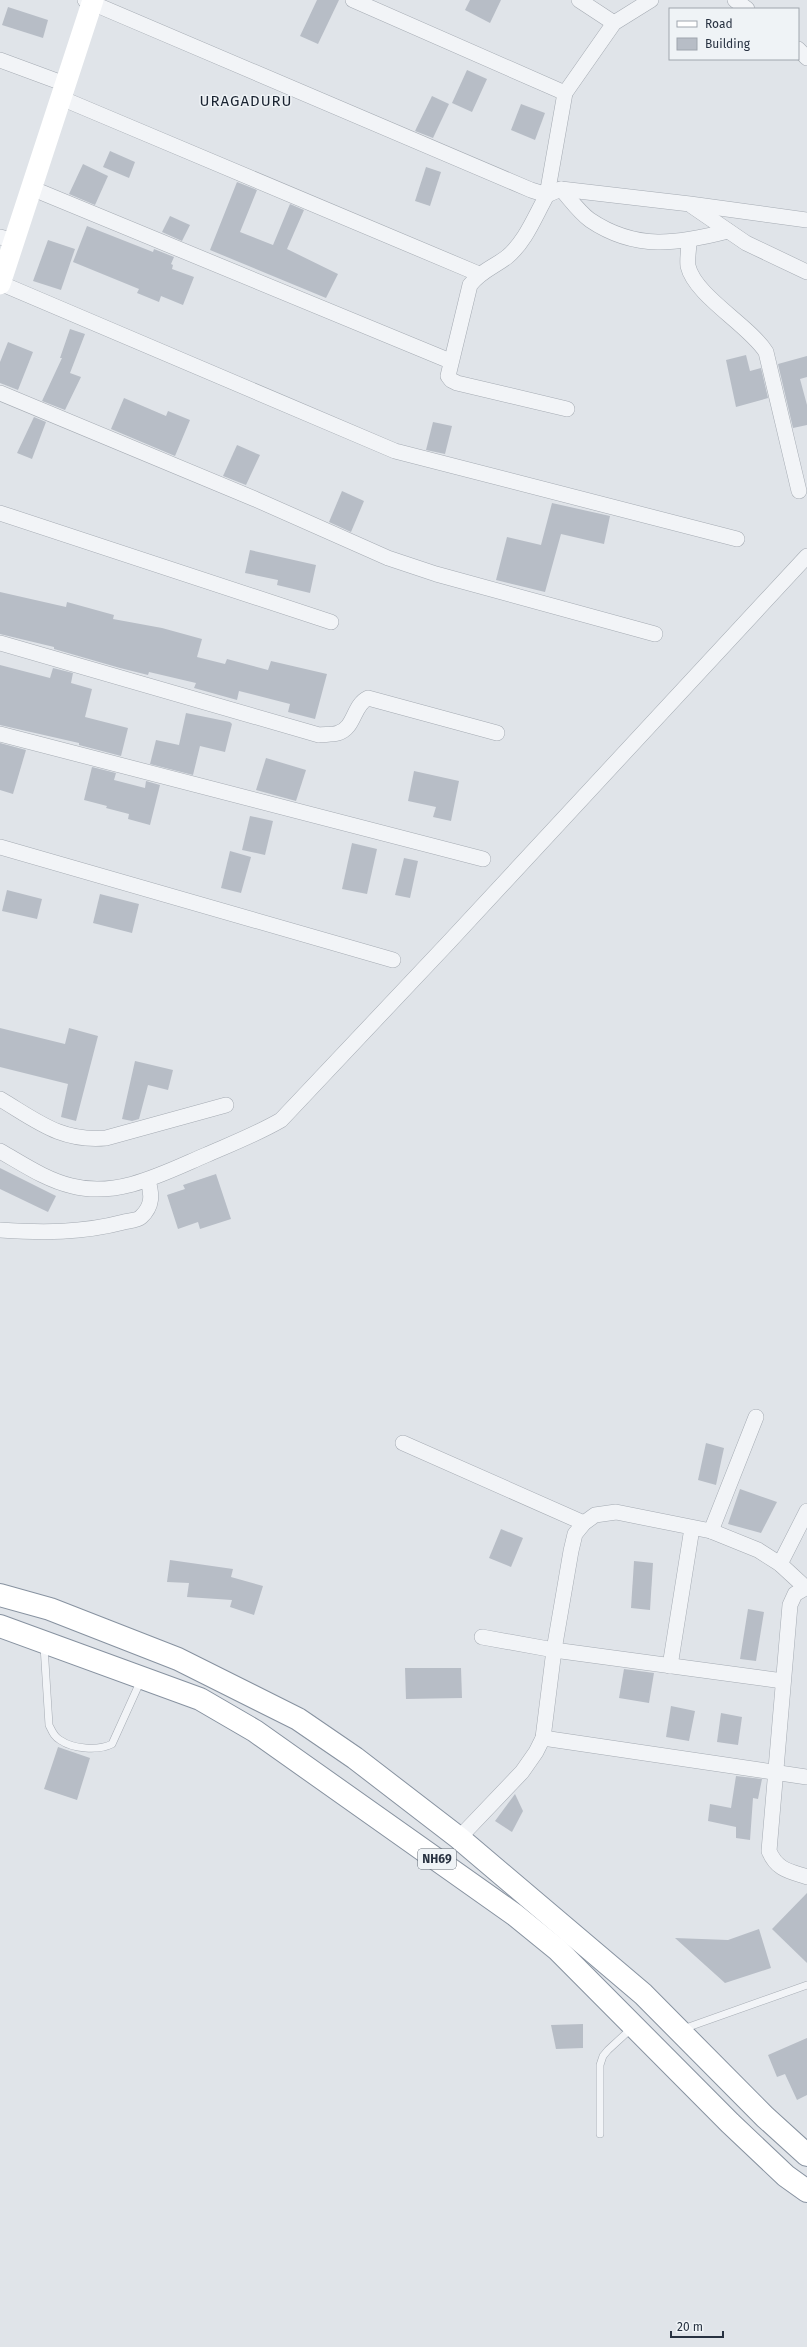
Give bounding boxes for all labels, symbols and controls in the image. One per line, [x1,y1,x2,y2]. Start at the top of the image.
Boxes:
legend [669,8,799,60]
text: Road [705,17,733,31]
text: Building [705,37,751,51]
district label: URAGADURU [199,92,293,110]
road number: NH69 [418,1849,456,1869]
scale bar [671,2313,723,2339]
text: 20 m [677,2320,703,2334]

